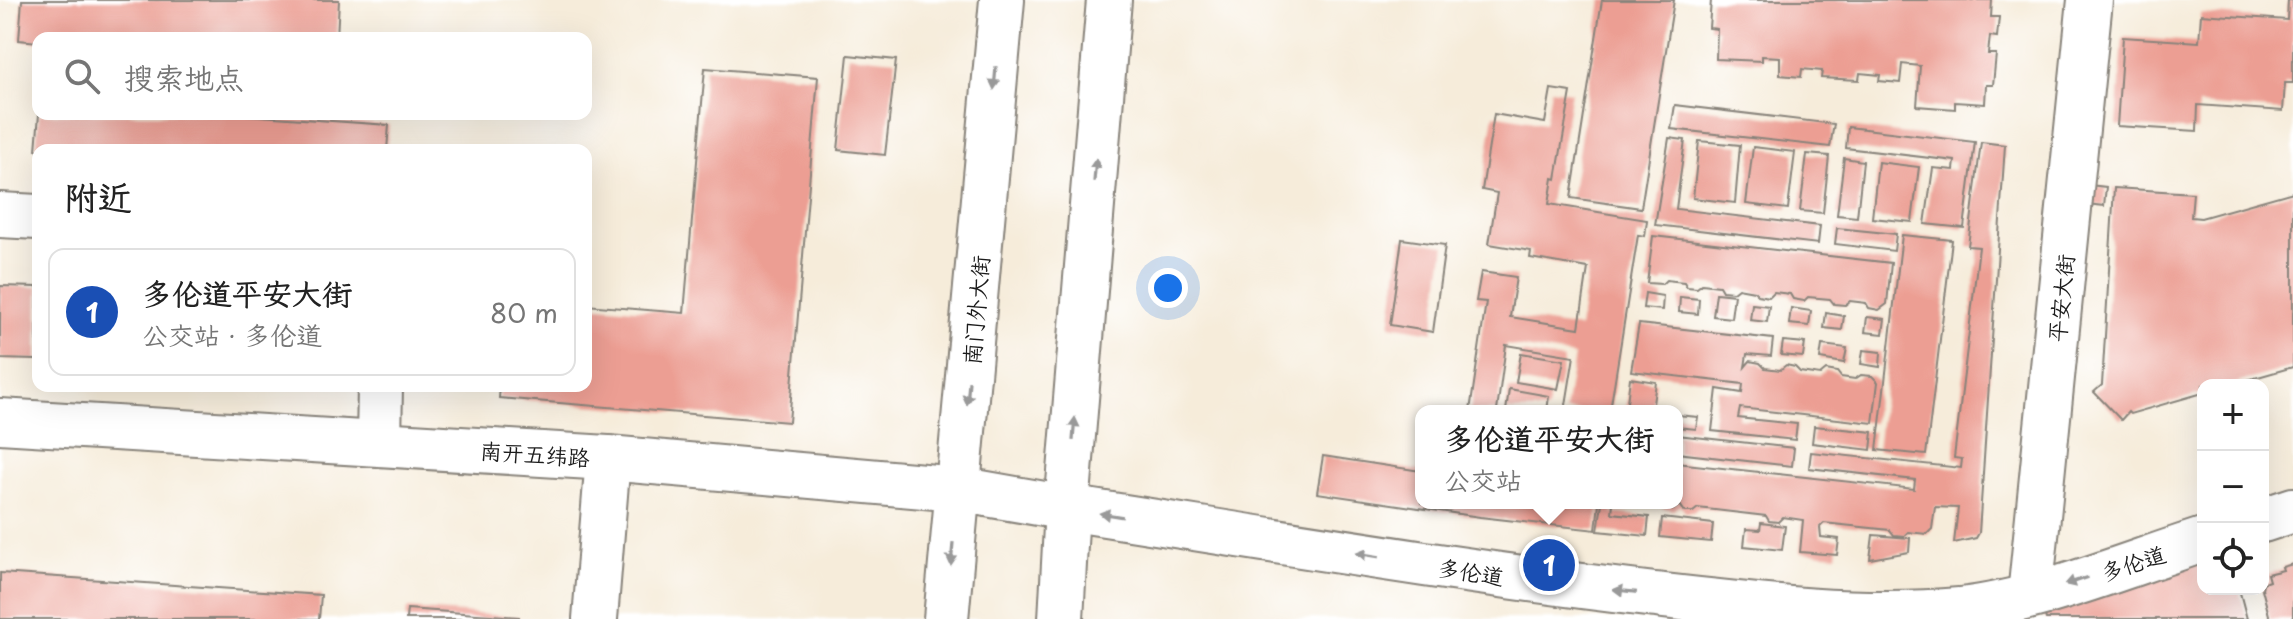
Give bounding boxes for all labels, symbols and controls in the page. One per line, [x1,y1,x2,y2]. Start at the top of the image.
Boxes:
search box [32,32,592,120]
icon: search [60,54,104,98]
text: 搜索地点 [124,54,244,99]
one-way arrow [988,66,1001,91]
one-way arrow [1089,157,1102,182]
text: 附近 [64,170,132,222]
street label: 平安大街 [2039,253,2081,343]
street label: 南门外大街 [954,254,996,366]
your location [1148,268,1188,308]
text: 多伦道平安大街 [142,270,352,315]
text: 1 [86,293,98,332]
text: 80 m [490,293,558,332]
text: 公交站 · 多伦道 [142,315,322,354]
map controls [2197,379,2269,595]
button: + [2197,379,2269,451]
one-way arrow [961,380,974,405]
popup [1415,405,1683,509]
text: 多伦道平安大街 [1444,415,1654,460]
one-way arrow [1068,417,1081,442]
street label: 南开五纬路 [479,433,591,473]
button: − [2197,451,2269,523]
text: 公交站 [1444,460,1522,499]
one-way arrow [1098,508,1123,521]
button: locate [2197,523,2269,595]
pin: 1 [1523,535,1575,595]
street label: 多伦道 [2097,536,2169,588]
one-way arrow [945,542,958,567]
one-way arrow [1355,548,1380,561]
street label: 多伦道 [1436,550,1506,592]
one-way arrow [2063,575,2087,588]
one-way arrow [1612,585,1637,598]

